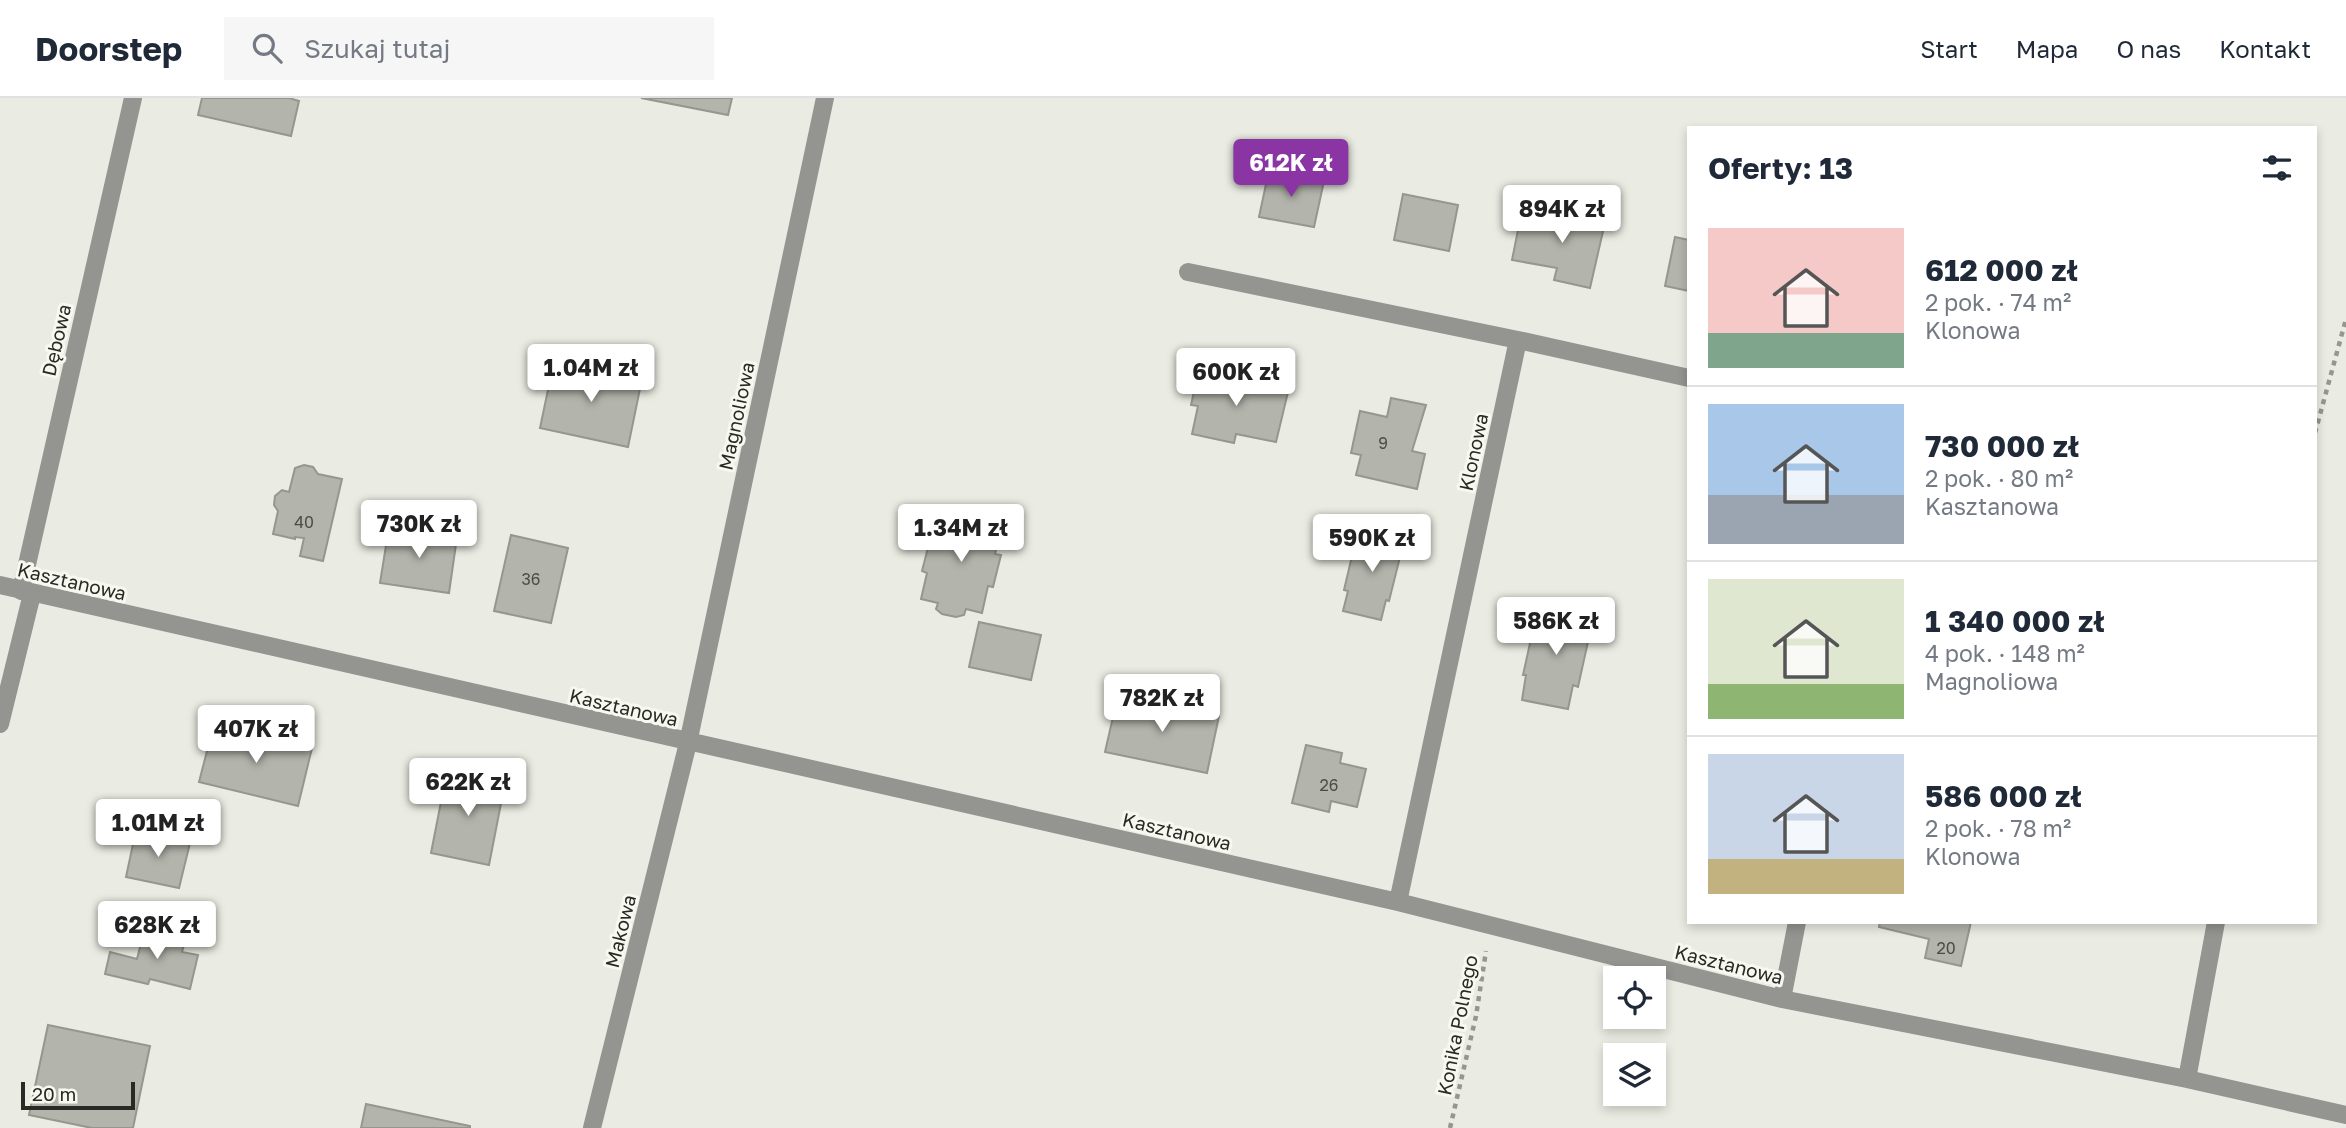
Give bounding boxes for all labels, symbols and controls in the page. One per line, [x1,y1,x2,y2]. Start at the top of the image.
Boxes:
search box [224,17,714,80]
text: Doorstep [35,29,182,68]
icon: search [248,29,286,67]
text: Szukaj tutaj [304,33,451,64]
text: Start [1920,34,1978,63]
text: Mapa [2016,34,2078,63]
text: O nas [2116,34,2181,63]
text: Kontakt [2219,34,2311,63]
pin: 612K zł [1226,140,1356,199]
text: 612K zł [1249,148,1333,176]
icon: filters [2258,149,2296,187]
text: Oferty: 13 [1708,150,1853,186]
pin: 894K zł [1497,186,1627,245]
text: 894K zł [1519,194,1605,222]
text: 612 000 zł [1925,252,2078,288]
icon: home [1764,256,1848,340]
text: 2 pok. · 74 m² [1925,288,2071,316]
street label: Dębowa [37,302,75,378]
text: Klonowa [1925,316,2020,344]
pin: 1.04M zł [519,344,663,404]
pin: 600K zł [1171,348,1301,408]
text: 1.04M zł [543,353,639,381]
text: 600K zł [1192,357,1280,385]
street label: Magnoliowa [713,360,759,472]
street label: Klonowa [1454,411,1492,493]
text: 730 000 zł [1925,428,2079,464]
icon: home [1764,432,1848,516]
house number: 9 [1378,433,1388,453]
text: 2 pok. · 80 m² [1925,464,2073,492]
text: Kasztanowa [1925,492,2059,520]
pin: 730K zł [354,500,484,560]
pin: 1.34M zł [889,504,1033,564]
text: 730K zł [377,509,461,537]
house number: 40 [294,512,314,532]
text: 1.34M zł [914,513,1008,541]
pin: 590K zł [1307,514,1437,574]
text: 590K zł [1329,523,1415,551]
street label: Kasztanowa [15,557,129,605]
house number: 36 [521,569,541,589]
pin: 586K zł [1491,598,1621,657]
text: 1 340 000 zł [1925,603,2105,639]
text: 586K zł [1513,606,1599,634]
icon: home [1764,607,1848,691]
text: 4 pok. · 148 m² [1925,639,2085,667]
text: Magnoliowa [1925,667,2058,695]
pin: 782K zł [1097,674,1227,734]
street label: Kasztanowa [567,683,681,731]
text: 782K zł [1120,683,1204,711]
pin: 407K zł [191,706,321,765]
text: 407K zł [214,714,298,742]
pin: 622K zł [403,758,533,818]
text: 622K zł [425,767,511,795]
house number: 26 [1320,775,1338,795]
text: 586 000 zł [1925,778,2082,814]
icon: home [1764,782,1848,866]
pin: 1.01M zł [86,800,230,859]
street label: Kasztanowa [1120,807,1234,855]
text: 1.01M zł [112,808,204,836]
text: 2 pok. · 78 m² [1925,814,2071,842]
text: Klonowa [1925,842,2020,870]
street label: Makowa [600,892,640,970]
pin: 628K zł [92,902,222,961]
text: 628K zł [114,910,200,938]
house number: 20 [1936,938,1956,958]
street label: Kasztanowa [1672,939,1786,989]
street label: Konika Polnego [1432,953,1482,1097]
map controls [1603,966,1666,1106]
button: locate [1603,966,1666,1029]
button: layers [1603,1043,1666,1106]
scale bar [21,1079,135,1111]
text: 20 m [32,1082,76,1105]

